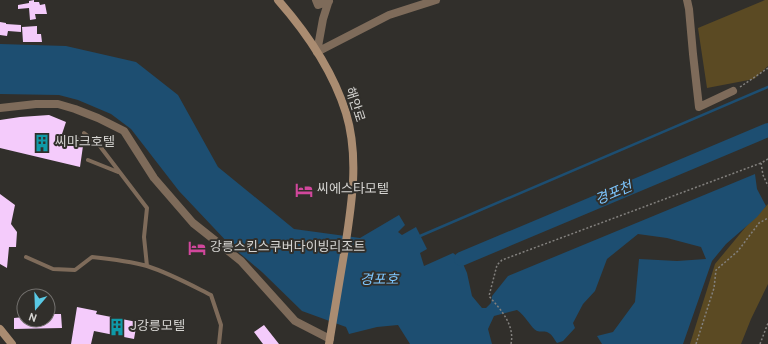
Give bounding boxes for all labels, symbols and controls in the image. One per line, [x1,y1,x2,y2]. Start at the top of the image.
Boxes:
street label: 해안로 [341,85,367,125]
building icon: 씨마크호텔 [32,133,52,153]
place label: 씨마크호텔 [55,135,115,151]
water label: 경포천 [593,178,636,209]
hotel icon: 씨에스타모텔 [294,180,314,200]
place label: 씨에스타모텔 [317,182,389,198]
hotel icon: 강릉스킨스쿠버다이빙리조트 [187,238,207,258]
place label: 강릉스킨스쿠버다이빙리조트 [210,240,366,256]
water label: 경포호 [360,272,399,289]
north arrow [16,288,56,328]
text: N [27,309,39,324]
building icon: J강릉모텔 [107,317,127,337]
place label: J강릉모텔 [130,319,185,335]

